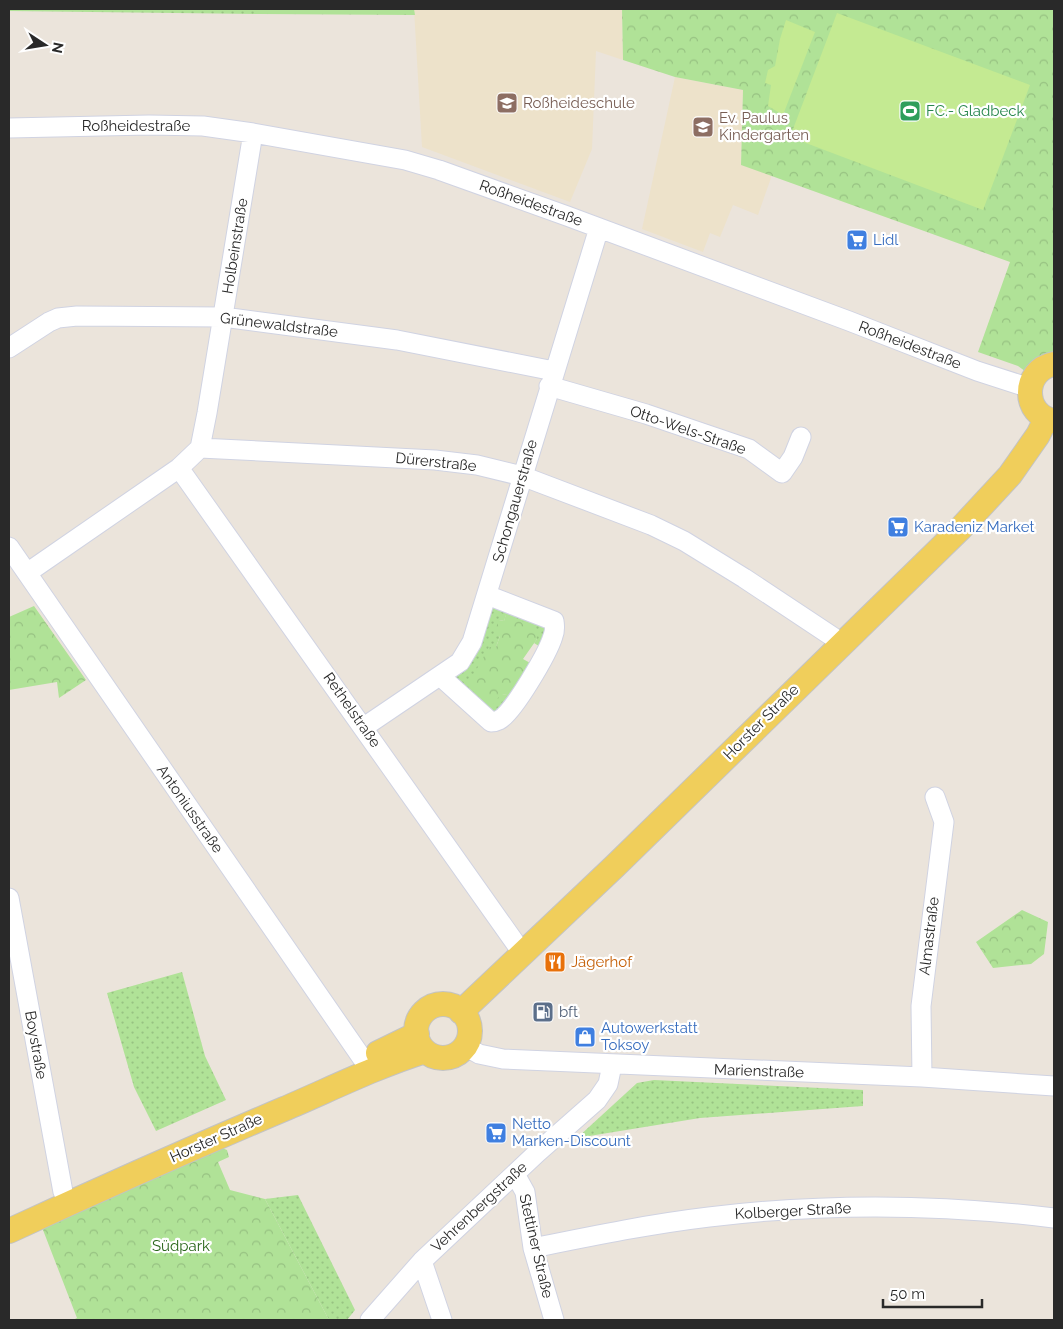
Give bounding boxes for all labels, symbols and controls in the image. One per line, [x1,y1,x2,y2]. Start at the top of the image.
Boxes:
north arrow [20,20,70,70]
text: N [49,41,67,55]
school or university icon: Roßheideschule [495,91,519,115]
place label: Roßheideschule [523,94,635,112]
sports icon: FC.- Gladbeck [898,99,922,123]
place label: FC.- Gladbeck [926,102,1025,120]
place label: Ev. Paulus Kindergarten [719,109,809,144]
school or university icon: Ev. Paulus Kindergarten [691,115,715,139]
street label: Roßheidestraße [82,117,190,135]
street label: Roßheidestraße [477,176,585,230]
street label: Holbeinstraße [219,197,251,295]
supermarket icon: Lidl [845,228,869,252]
place label: Lidl [873,231,899,249]
street label: Grünewaldstraße [219,309,339,341]
street label: Roßheidestraße [856,317,964,373]
street label: Otto-Wels-Straße [628,402,749,458]
street label: Schongauerstraße [489,437,541,564]
street label: Dürerstraße [395,449,478,475]
supermarket icon: Karadeniz Market [886,515,910,539]
place label: Karadeniz Market [914,518,1034,536]
street label: Rethelstraße [319,669,385,751]
street label: Horster Straße [720,680,803,763]
street label: Antoniusstraße [153,761,227,857]
street label: Almastraße [915,896,943,976]
restaurant icon: Jägerhof [543,950,567,974]
place label: Jägerhof [571,953,633,971]
fuel station icon: bft [531,1000,555,1024]
place label: bft [559,1003,578,1021]
street label: Boystraße [21,1009,51,1081]
place label: Autowerkstatt Toksoy [601,1019,698,1054]
shop icon: Autowerkstatt Toksoy [573,1025,597,1049]
street label: Marienstraße [714,1060,805,1082]
street label: Horster Straße [167,1110,265,1166]
place label: Netto Marken-Discount [512,1115,631,1150]
supermarket icon: Netto Marken-Discount [484,1121,508,1145]
street label: Vehrenbergstraße [427,1158,531,1256]
street label: Stettiner Straße [515,1192,557,1300]
street label: Kolberger Straße [734,1199,852,1223]
park label: Südpark [152,1237,210,1255]
scale bar [883,1276,982,1308]
text: 50 m [890,1285,925,1303]

